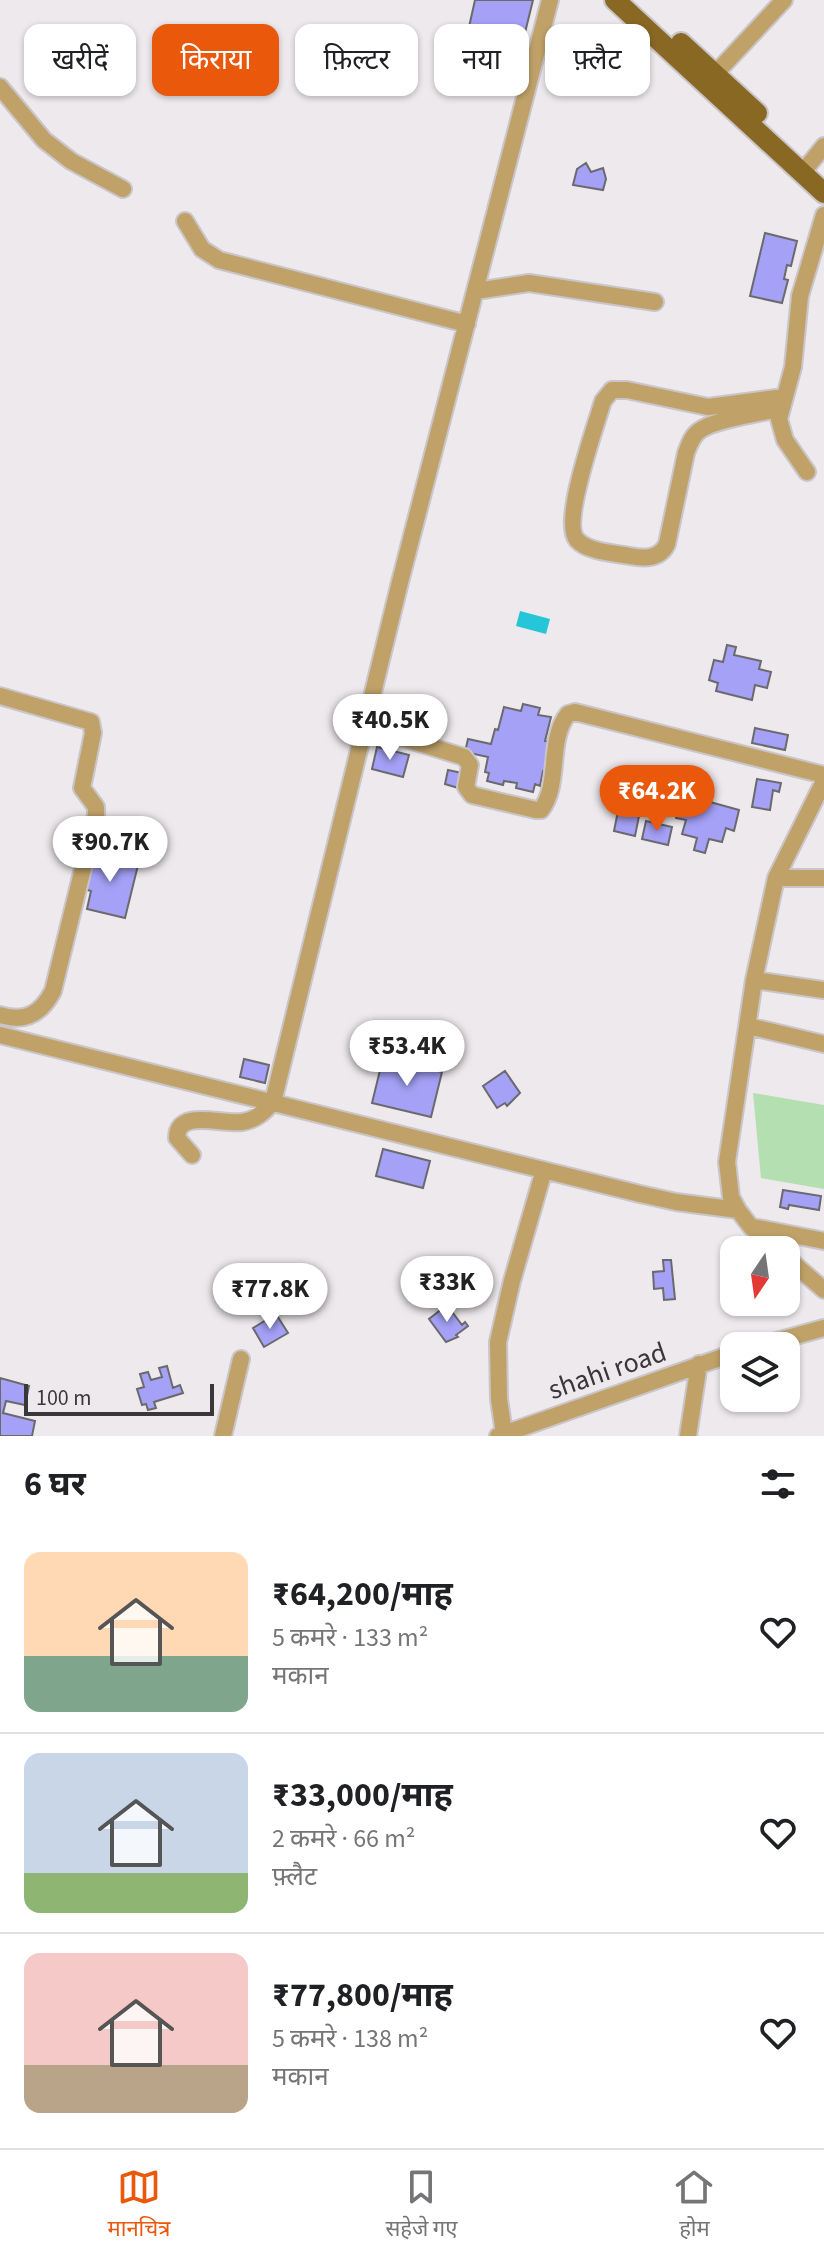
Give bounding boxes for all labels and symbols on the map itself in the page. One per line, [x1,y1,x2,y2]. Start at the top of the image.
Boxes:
pin: ₹40.5K [325,694,455,762]
pin: ₹64.2K [592,765,722,833]
pin: ₹90.7K [45,816,175,884]
pin: ₹53.4K [342,1020,472,1088]
north arrow [720,1236,800,1316]
pin: ₹33K [400,1256,494,1324]
pin: ₹77.8K [205,1263,335,1331]
street label: shahi road [543,1332,672,1410]
scale bar [24,1380,214,1416]

